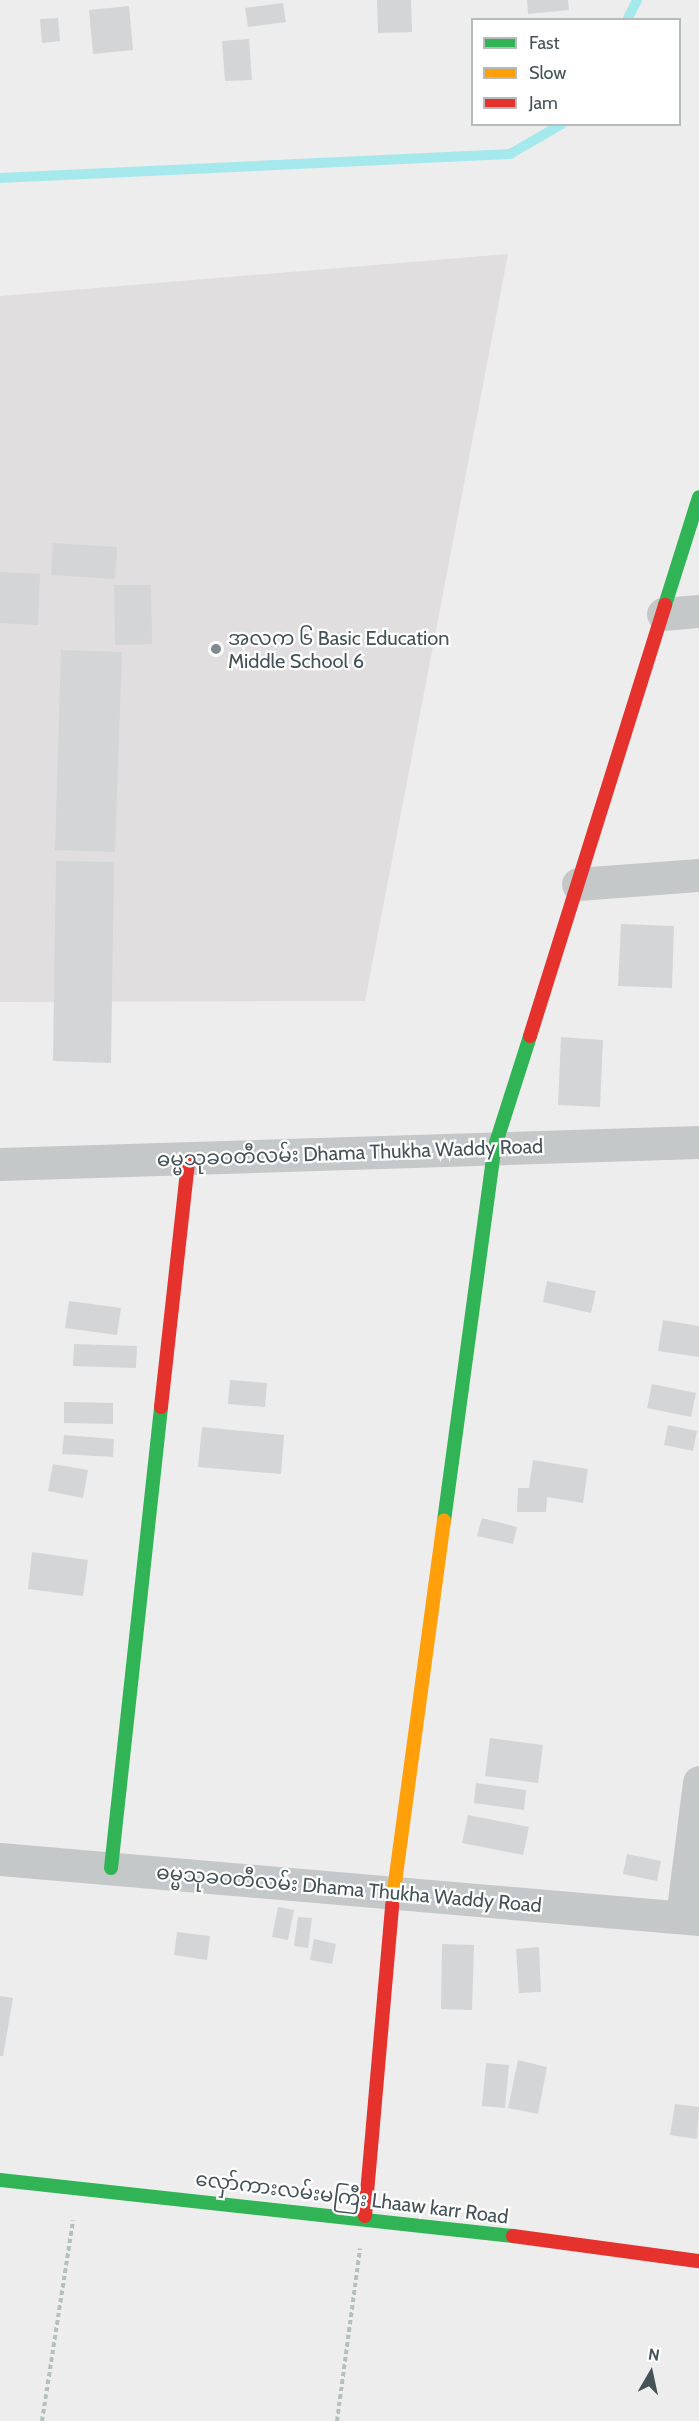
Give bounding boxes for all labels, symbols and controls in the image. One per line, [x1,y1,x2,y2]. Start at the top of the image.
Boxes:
legend [471,18,681,126]
text: Fast [529,32,560,54]
text: Slow [529,62,566,84]
text: Jam [529,92,558,114]
place label: အလက ၆ Basic Education Middle School 6 [228,626,449,673]
marker: အလက ၆ Basic Education Middle School 6 [209,642,223,656]
street label: ဓမ္မသုခဝတီလမ်း Dhama Thukha Waddy Road [156,1134,544,1172]
street label: ဓမ္မသုခဝတီလမ်း Dhama Thukha Waddy Road [155,1860,543,1918]
street label: လှော်ကားလမ်းမကြီး Lhaaw karr Road [194,2167,510,2229]
north arrow [621,2343,681,2403]
text: N [647,2344,661,2365]

